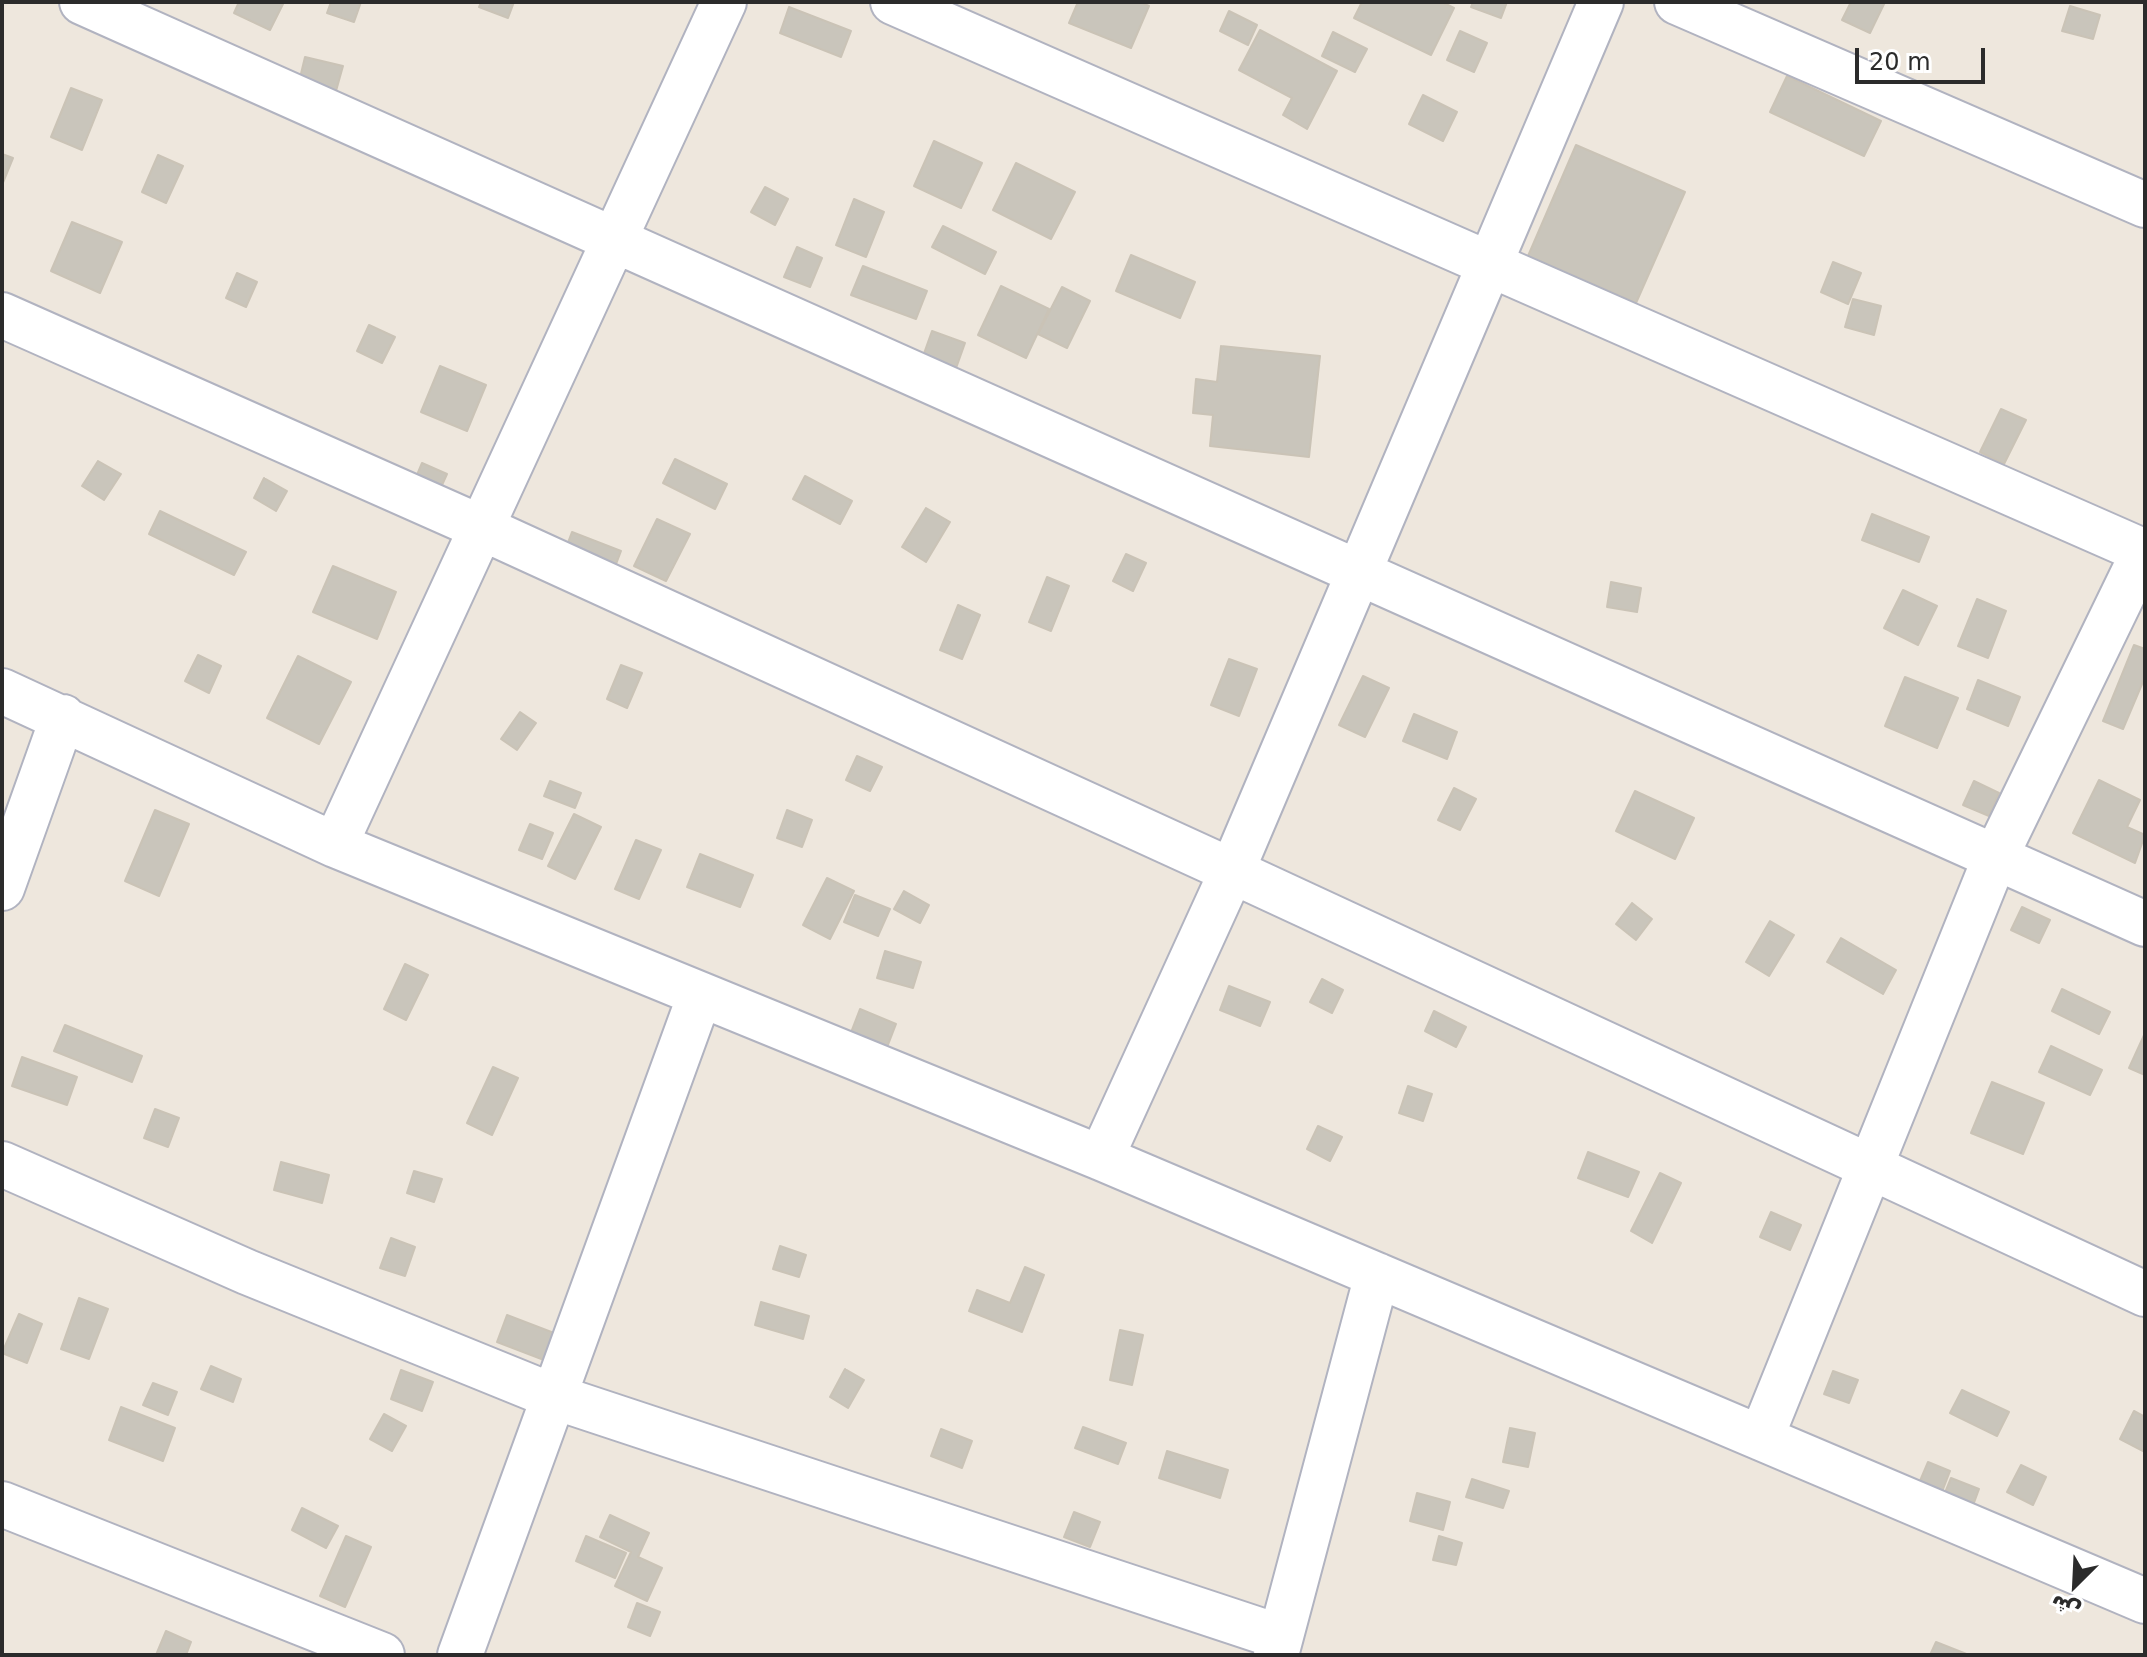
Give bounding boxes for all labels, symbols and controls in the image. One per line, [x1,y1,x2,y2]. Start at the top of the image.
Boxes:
scale bar [1859,32,1989,82]
text: 20 m [1869,48,1931,76]
north arrow [2035,1545,2115,1625]
text: ش [2046,1590,2084,1625]

